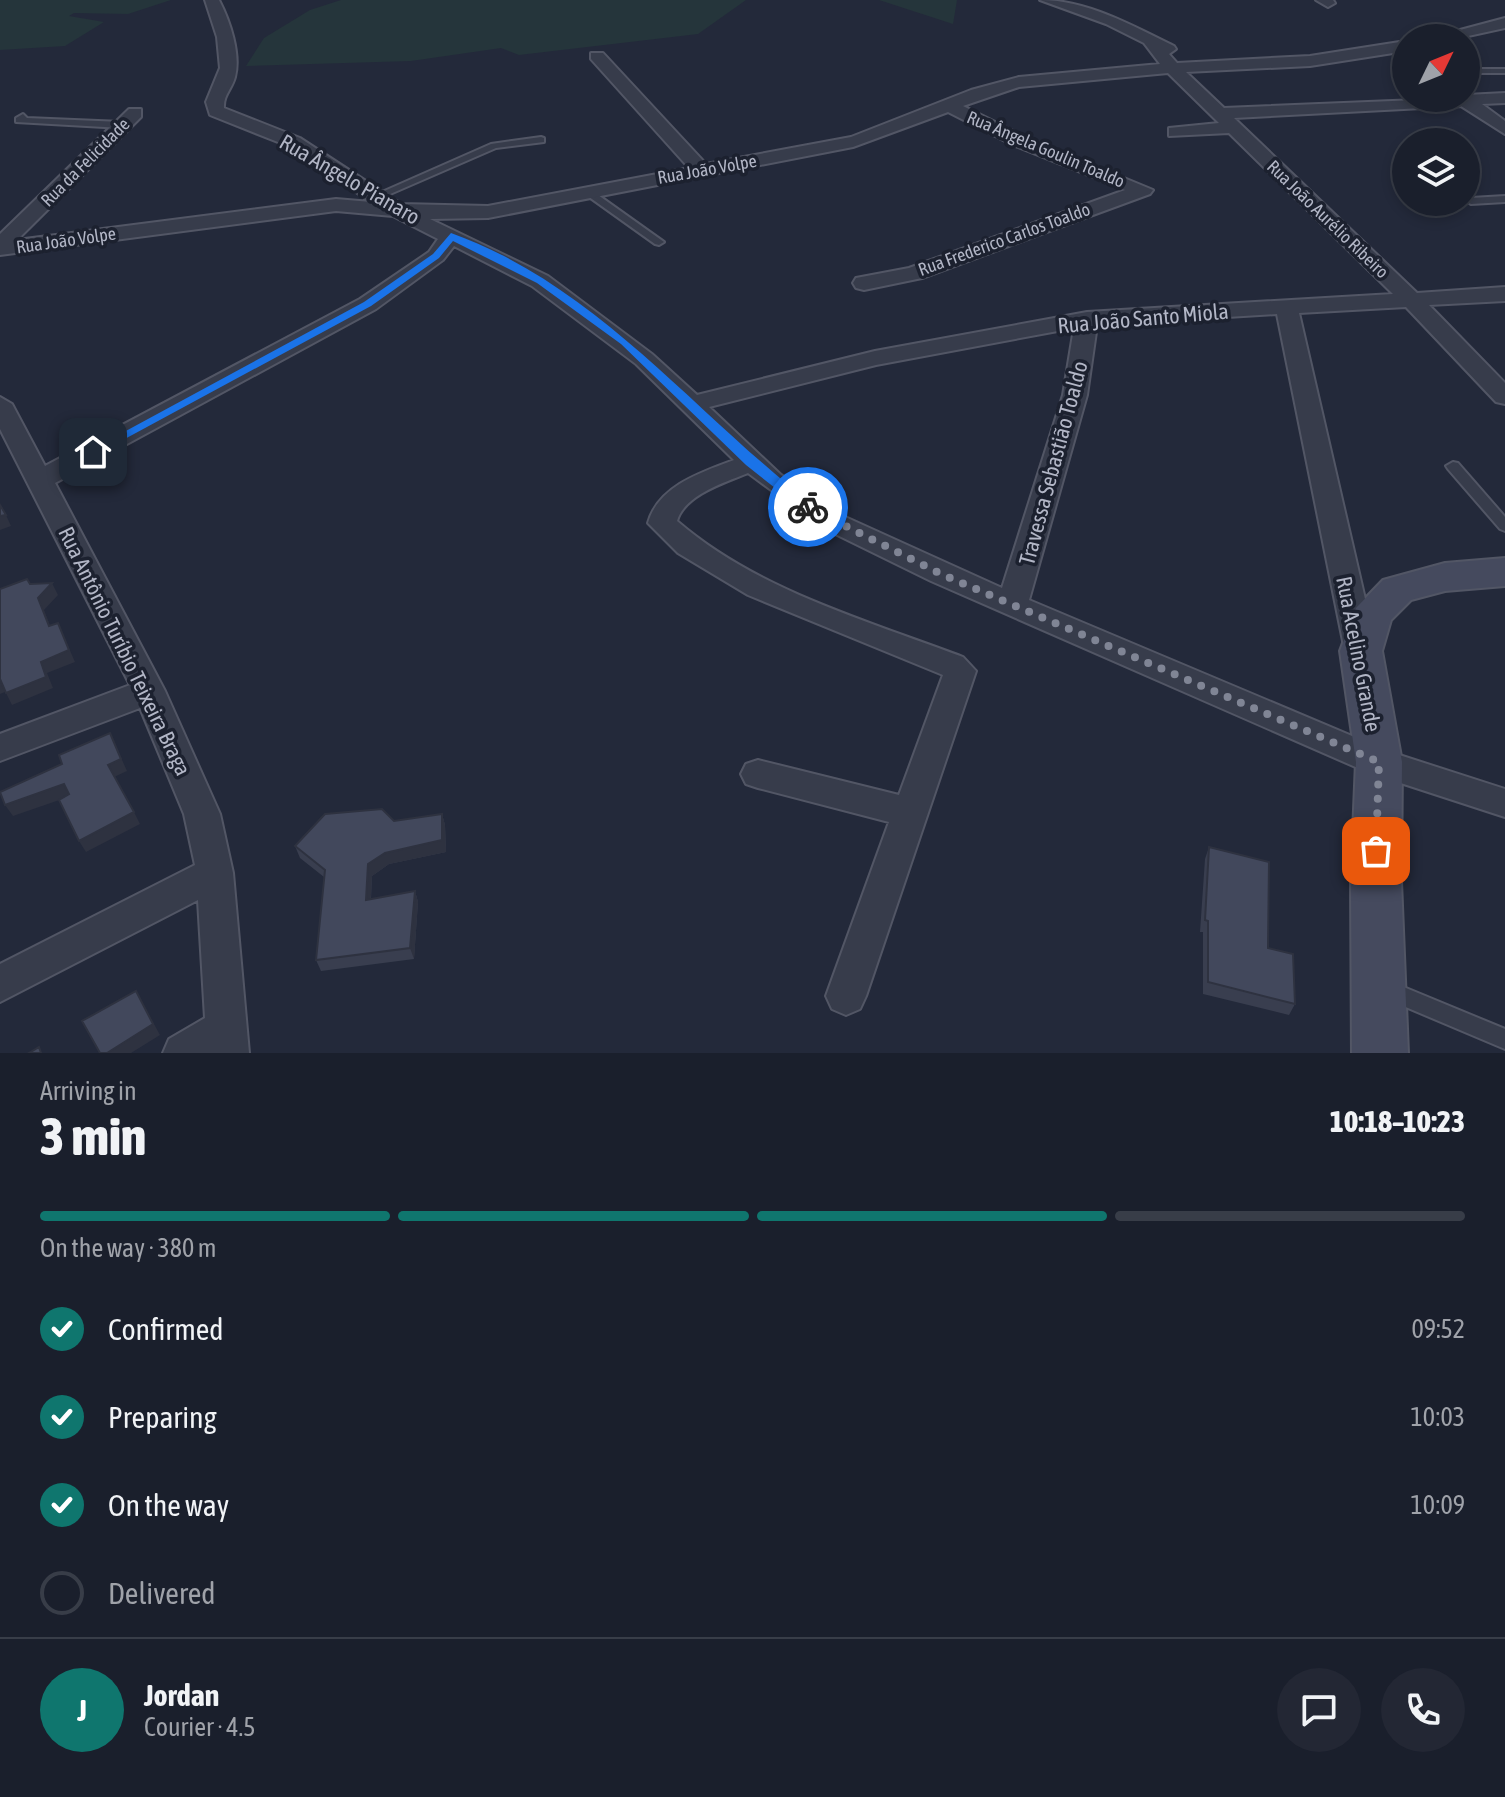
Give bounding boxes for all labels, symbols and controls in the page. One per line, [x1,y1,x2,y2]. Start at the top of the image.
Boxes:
north arrow [1392,24,1480,112]
map controls [1392,24,1480,216]
street label: Rua Ângela Goulin Toaldo [964,106,1128,192]
street label: Rua da Felicidade [36,113,134,211]
street label: Rua Ângelo Pianaro [275,128,425,230]
button: layers [1392,128,1480,216]
street label: Rua João Volpe [656,150,758,188]
street label: Rua João Aurélio Ribeiro [1263,156,1393,282]
street label: Rua Frederico Carlos Toaldo [915,198,1093,280]
street label: Rua João Volpe [15,223,117,257]
street label: Rua João Santo Miola [1056,298,1230,338]
street label: Travessa Sebastião Toaldo [1013,358,1093,568]
pin [59,418,127,486]
icon: home [71,430,115,474]
courier [768,467,848,547]
icon: bike [786,485,830,529]
street label: Rua Antônio Turíbio Teixeira Braga [53,522,197,780]
street label: Rua Acelino Grande [1331,574,1387,734]
pin [1342,817,1410,885]
icon: bag [1354,829,1398,873]
text: Arriving in [40,1076,137,1106]
text: 10:18–10:23 [1330,1104,1465,1138]
text: 3 min [40,1106,146,1166]
text: On the way · 380 m [40,1233,217,1263]
icon: check [40,1307,84,1351]
text: Confirmed [108,1312,223,1346]
text: 09:52 [1411,1314,1465,1344]
icon: check [40,1395,84,1439]
text: Preparing [108,1400,217,1434]
text: 10:03 [1410,1402,1465,1432]
icon: check [40,1483,84,1527]
text: On the way [108,1488,229,1522]
text: 10:09 [1410,1490,1465,1520]
text: Delivered [108,1576,216,1610]
button: chat [1277,1668,1361,1752]
button: phone [1381,1668,1465,1752]
text: Jordan [144,1678,219,1712]
text: J [77,1693,87,1727]
text: Courier · 4.5 [144,1712,255,1742]

